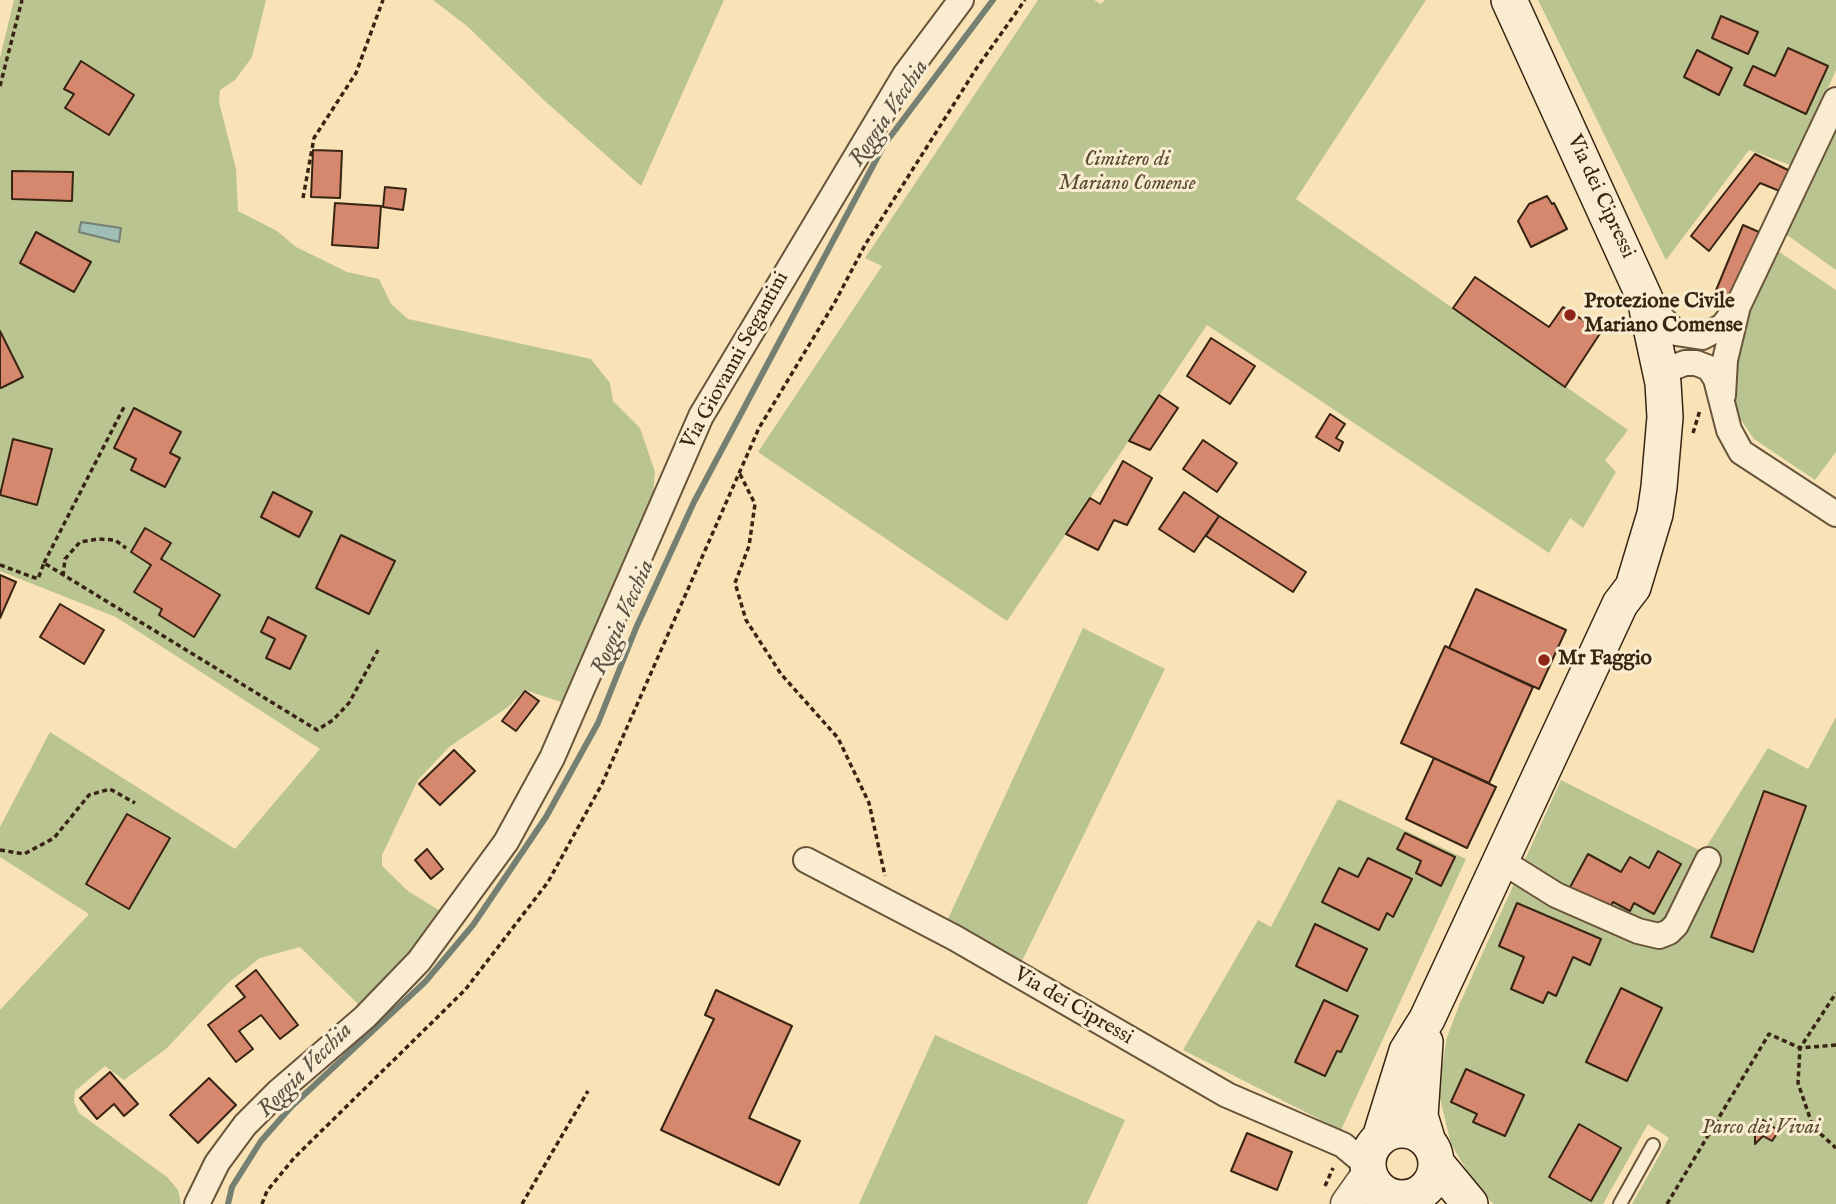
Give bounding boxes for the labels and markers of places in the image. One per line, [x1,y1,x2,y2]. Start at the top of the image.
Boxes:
place label: Protezione Civile Mariano Comense [1584,290,1743,340]
marker: Protezione Civile Mariano Comense [1562,307,1578,323]
place label: Mr Faggio [1558,647,1652,673]
marker: Mr Faggio [1536,652,1552,668]

